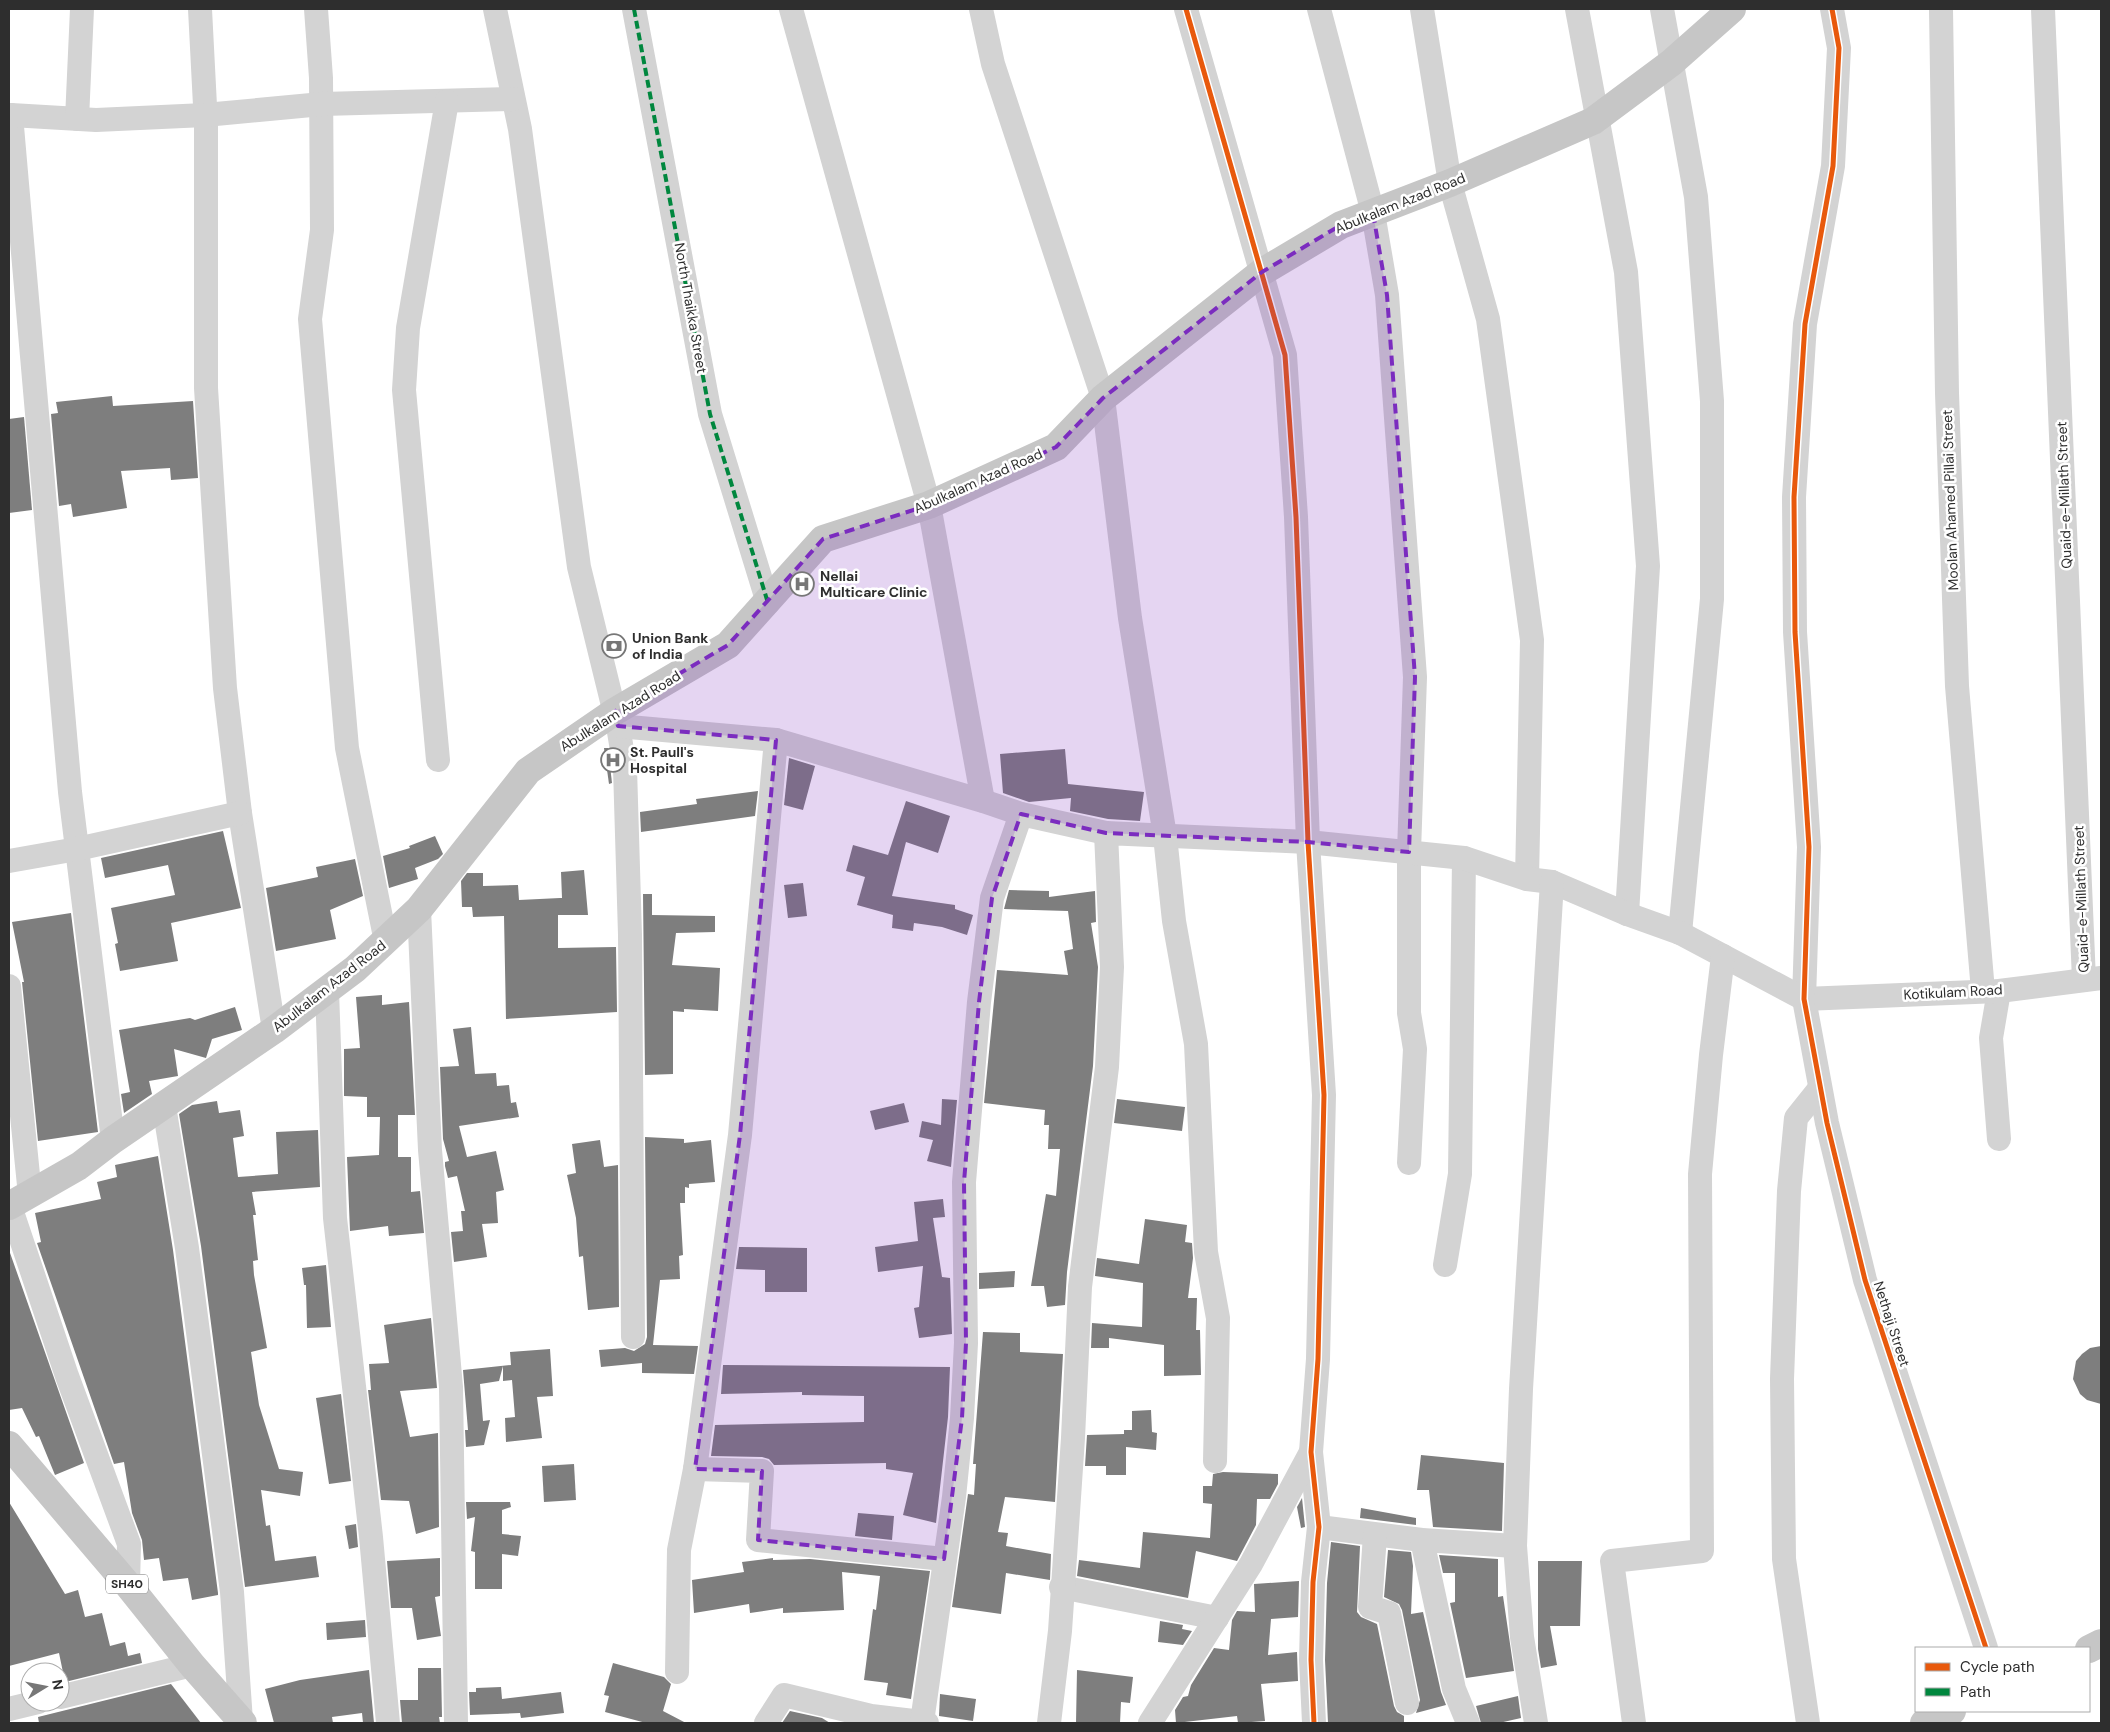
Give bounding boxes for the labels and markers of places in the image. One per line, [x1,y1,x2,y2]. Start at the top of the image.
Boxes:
place label: Nellai Multicare Clinic [820,567,928,601]
hospital icon: Nellai Multicare Clinic [789,571,815,597]
place label: Union Bank of India [632,629,708,663]
bank icon: Union Bank of India [601,633,627,659]
place label: St. Paull's Hospital [630,743,694,777]
hospital icon: St. Paull's Hospital [600,747,626,773]

